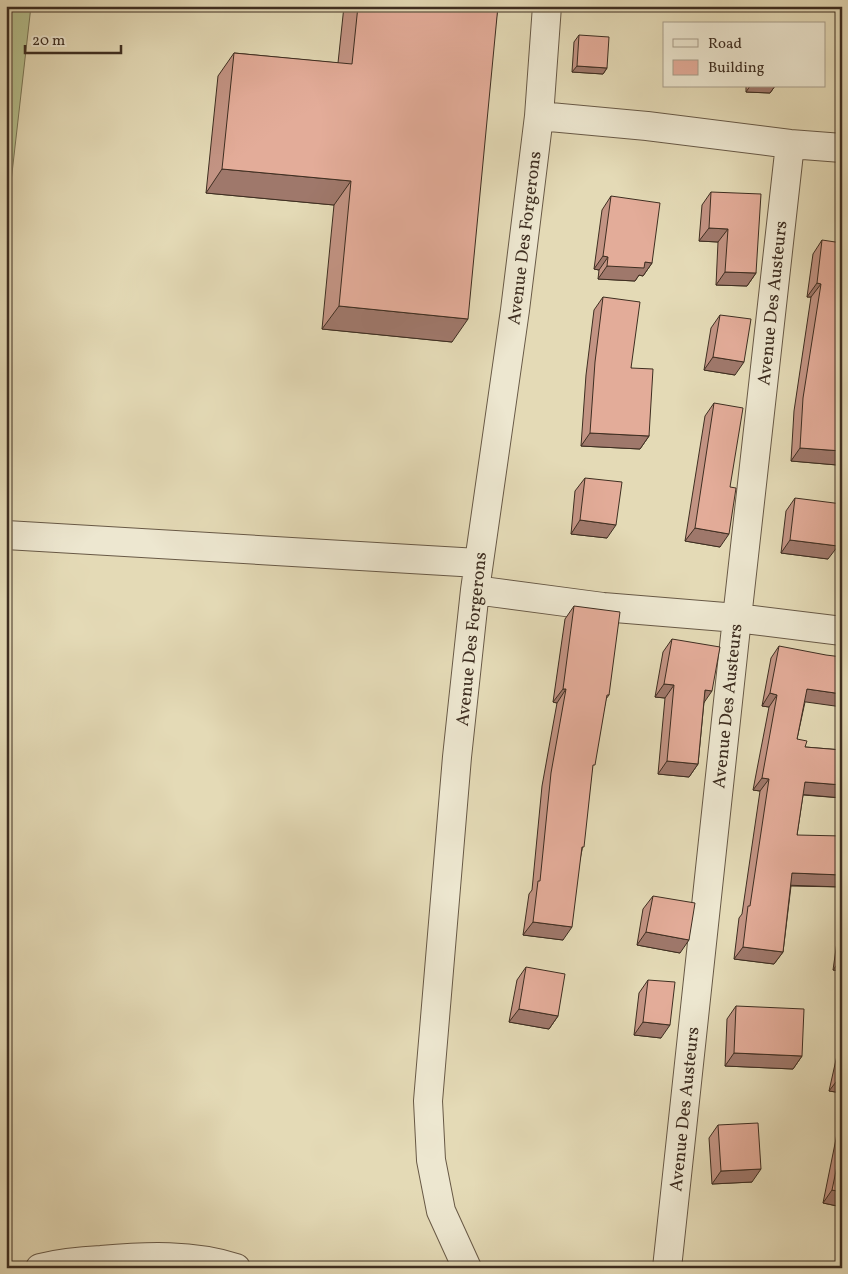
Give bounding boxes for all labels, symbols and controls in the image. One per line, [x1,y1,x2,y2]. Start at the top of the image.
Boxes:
scale bar [25,22,121,54]
legend [663,22,826,88]
text: 20 m [32,31,65,52]
text: Road [708,34,742,55]
text: Building [708,58,765,79]
street label: Avenue Des Forgerons [502,150,549,327]
street label: Avenue Des Austeurs [752,219,795,387]
street label: Avenue Des Forgerons [451,551,494,728]
street label: Avenue Des Austeurs [707,622,750,790]
street label: Avenue Des Austeurs [664,1025,707,1193]

